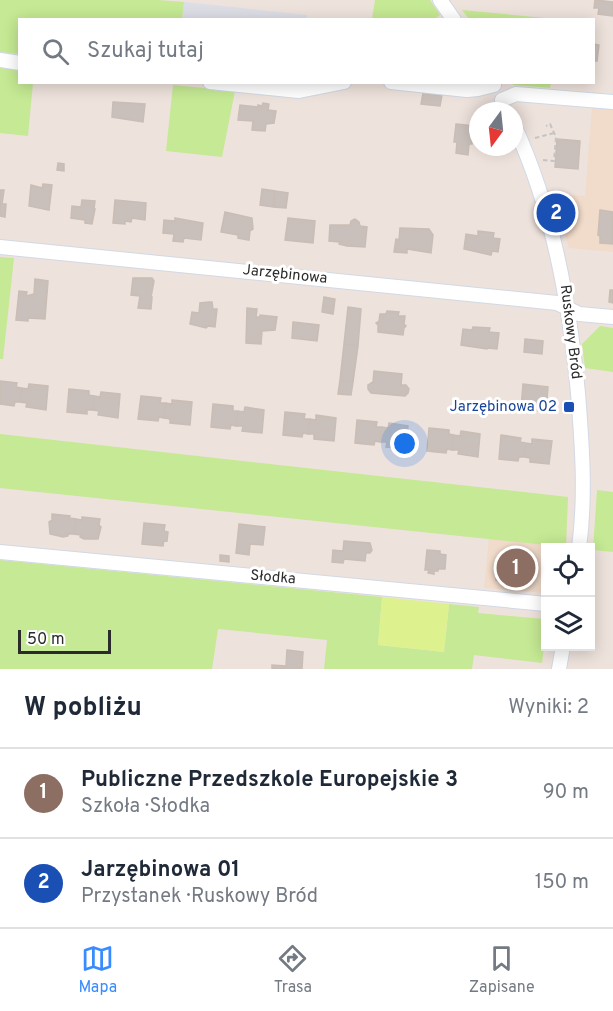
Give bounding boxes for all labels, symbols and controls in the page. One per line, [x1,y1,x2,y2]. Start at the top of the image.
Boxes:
search box [18,18,595,84]
icon: search [39,35,72,68]
text: Szukaj tutaj [87,38,204,65]
north arrow [469,102,523,156]
pin: 2 [536,190,576,236]
street label: Jarzębinowa [242,261,328,289]
street label: Ruskowy Bród [555,284,585,380]
place label: Jarzębinowa 02 [450,398,557,417]
marker: Jarzębinowa 02 [562,400,576,414]
your location [390,429,419,458]
map controls [541,543,595,651]
button: locate [541,543,595,597]
pin: 1 [496,546,536,590]
street label: Słodka [250,567,296,589]
button: layers [541,597,595,651]
scale bar [18,627,111,654]
text: 50 m [27,630,65,650]
text: W pobliżu [24,692,142,725]
text: Wyniki: 2 [508,695,589,721]
text: Publiczne Przedszkole Europejskie 3 [81,767,458,794]
text: 1 [40,780,48,806]
text: 90 m [543,780,589,806]
text: Szkoła · Słodka [81,794,210,820]
text: Jarzębinowa 01 [81,857,240,884]
text: 2 [37,870,50,896]
text: 150 m [535,870,589,896]
text: Przystanek · Ruskowy Bród [81,884,318,910]
tab: Mapa [78,942,117,998]
tab: Trasa [274,942,312,998]
tab: Zapisane [469,942,535,998]

